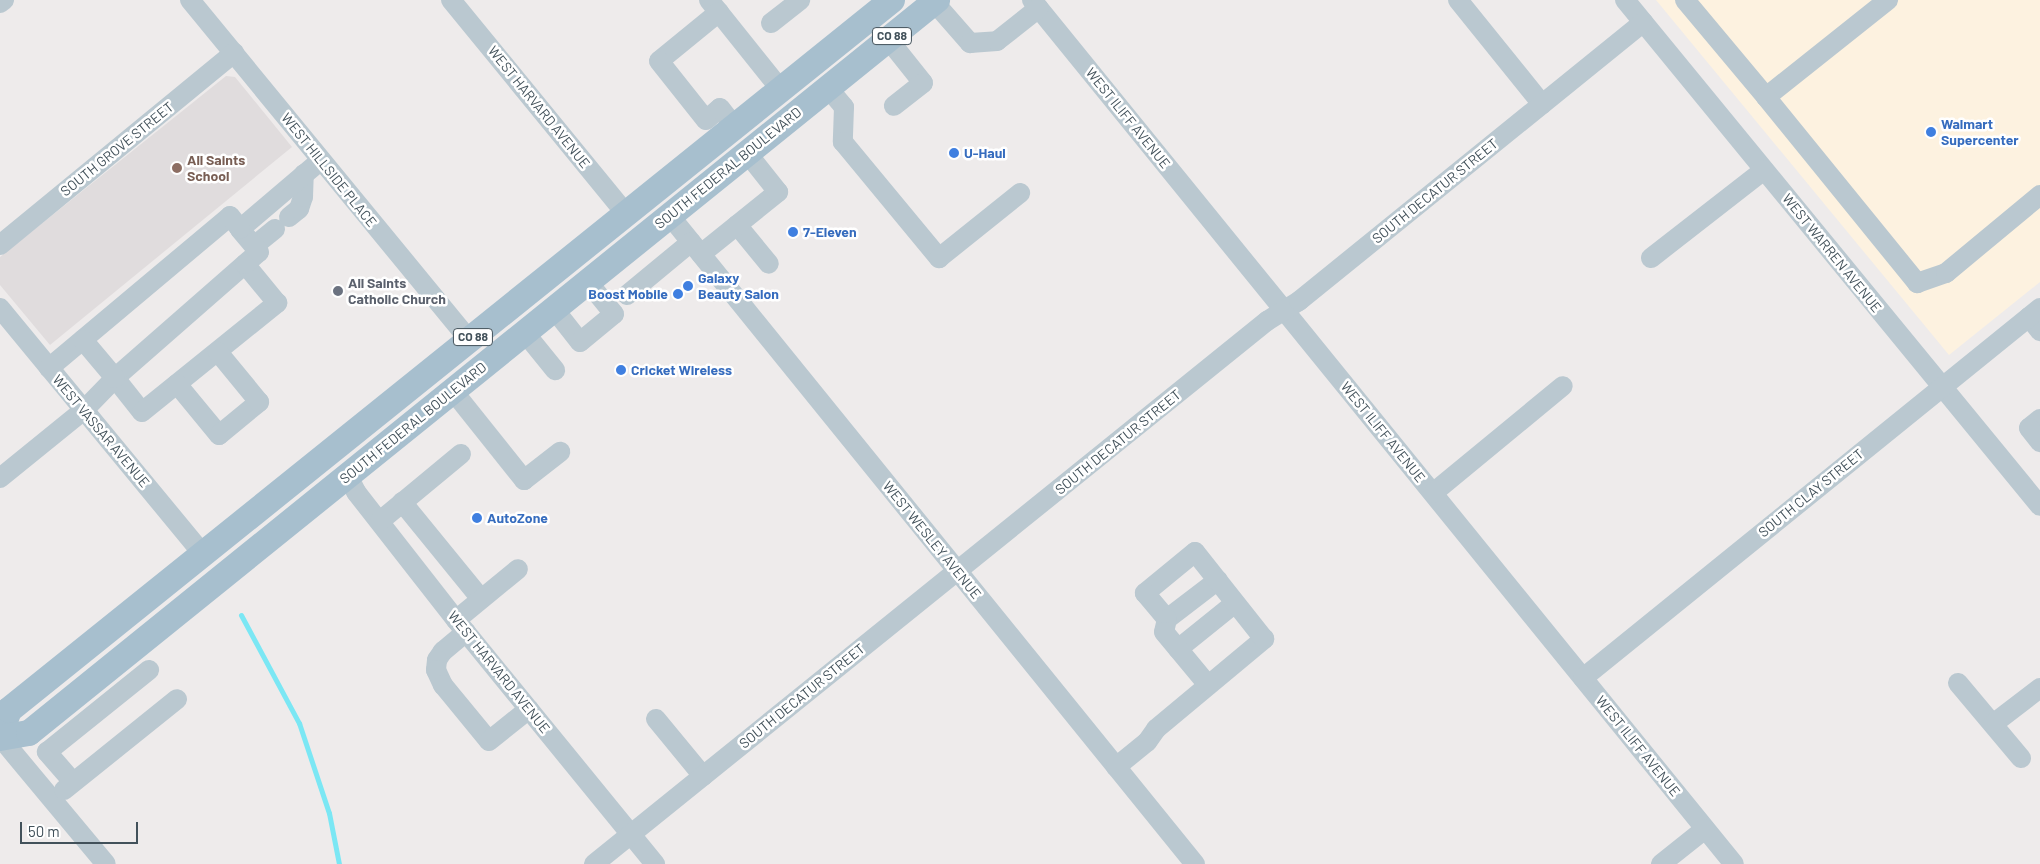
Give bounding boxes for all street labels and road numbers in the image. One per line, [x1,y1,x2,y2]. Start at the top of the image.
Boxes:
road number: CO 88 [871,27,913,46]
street label: WEST HARVARD AVENUE [485,43,593,171]
street label: WEST ILIFF AVENUE [1082,64,1174,172]
street label: SOUTH GROVE STREET [57,98,177,200]
street label: SOUTH FEDERAL BOULEVARD [651,104,805,232]
street label: WEST HILLSIDE PLACE [278,110,380,230]
street label: SOUTH DECATUR STREET [1369,135,1501,247]
street label: WEST WARREN AVENUE [1779,190,1885,316]
road number: CO 88 [452,328,494,347]
street label: SOUTH FEDERAL BOULEVARD [336,359,490,487]
street label: WEST VASSAR AVENUE [49,371,153,491]
street label: WEST ILIFF AVENUE [1337,378,1429,486]
street label: SOUTH DECATUR STREET [1052,386,1184,498]
street label: SOUTH CLAY STREET [1755,445,1867,541]
street label: WEST WESLEY AVENUE [879,478,985,602]
street label: WEST HARVARD AVENUE [445,608,553,736]
street label: SOUTH DECATUR STREET [736,640,868,752]
street label: WEST ILIFF AVENUE [1592,692,1684,800]

